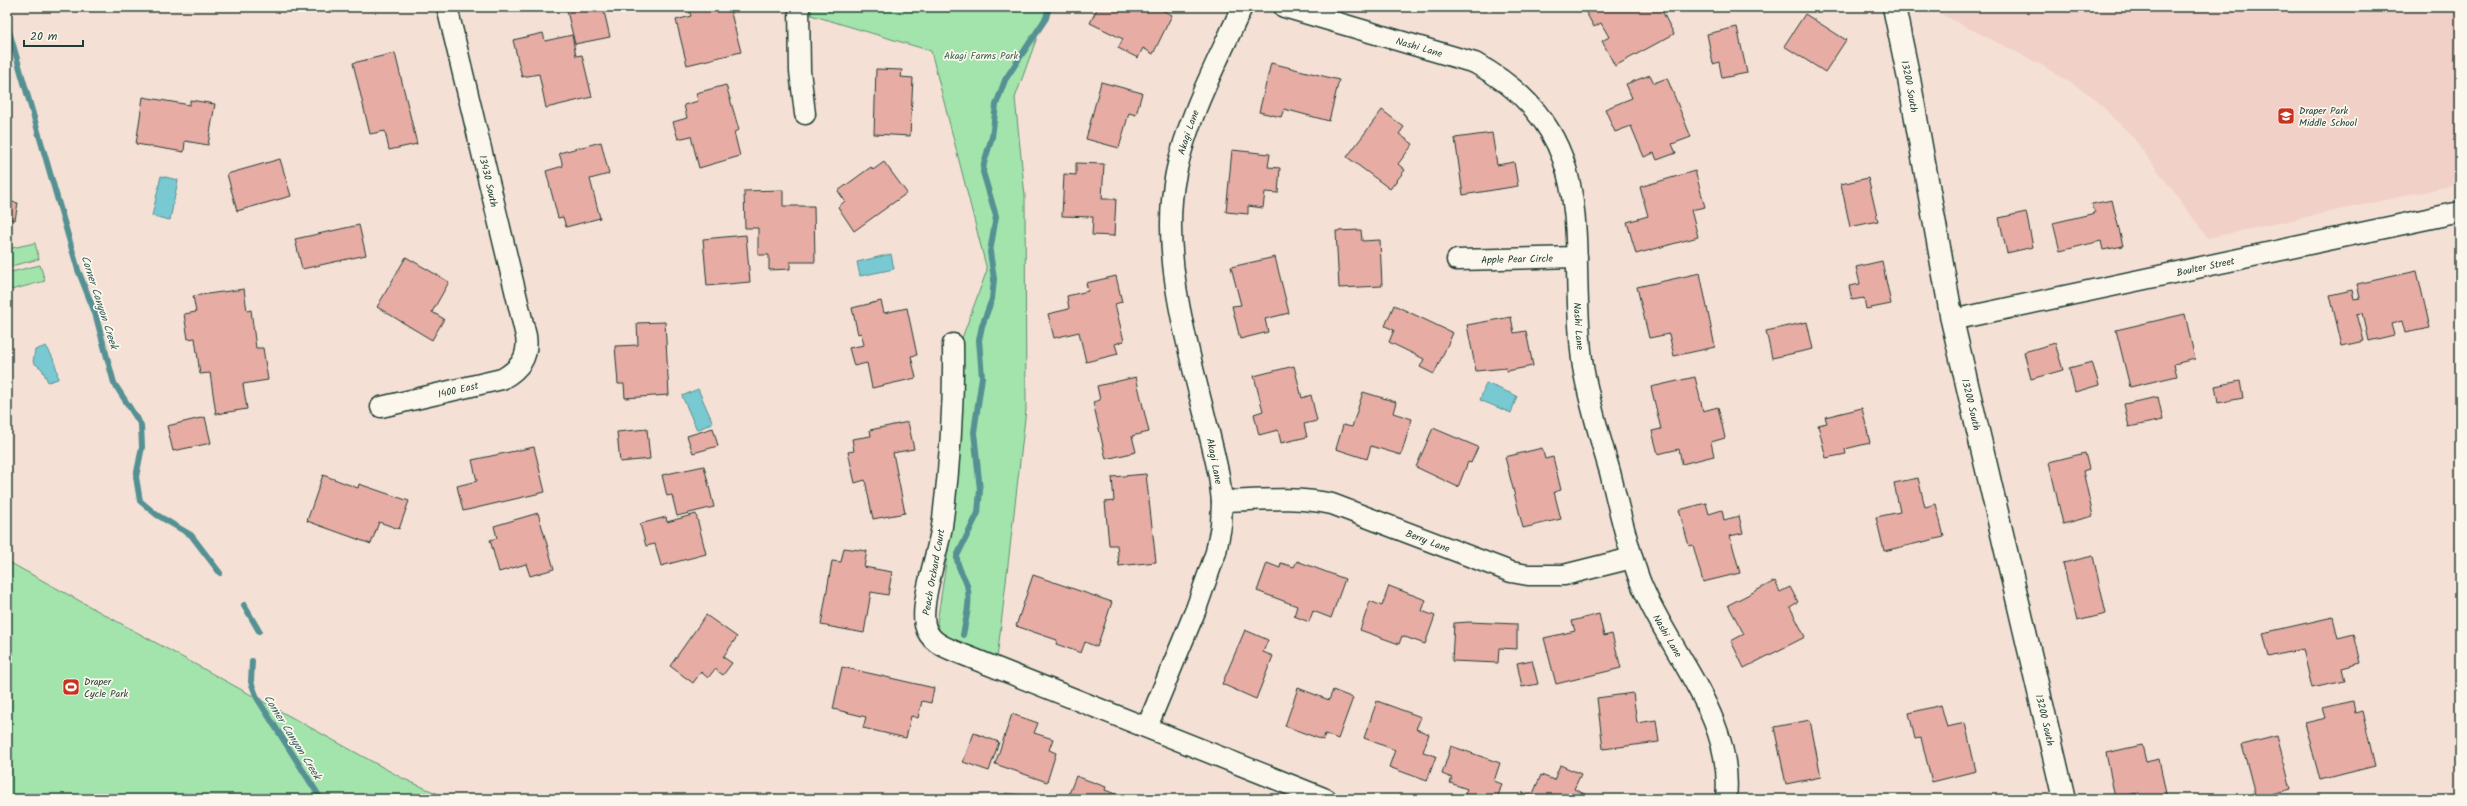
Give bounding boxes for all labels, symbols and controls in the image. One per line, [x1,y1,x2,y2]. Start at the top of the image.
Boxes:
scale bar [24,22,83,48]
text: 20 m [30,27,58,46]
street label: Nashi Lane [1394,33,1445,62]
park label: Akagi Farms Park [944,48,1018,64]
street label: 13200 South [1896,59,1922,114]
place label: Draper Park Middle School [2299,103,2357,131]
school or university icon: Draper Park Middle School [2276,106,2296,126]
street label: Akagi Lane [1174,107,1204,157]
street label: 13430 South [474,154,502,209]
street label: Apple Pear Circle [1481,251,1554,268]
water label: Corner Canyon Creek [75,253,123,353]
street label: Boulter Street [2175,253,2236,281]
street label: Nashi Lane [1569,302,1588,351]
street label: 13200 South [1957,377,1985,432]
street label: 1400 East [436,378,480,403]
street label: Akagi Lane [1202,437,1226,486]
street label: Berry Lane [1403,526,1453,557]
street label: Peach Orchard Court [919,528,949,617]
street label: Nashi Lane [1648,612,1686,661]
place label: Draper Cycle Park [84,674,129,702]
sports icon: Draper Cycle Park [61,677,81,697]
water label: Corner Canyon Creek [259,691,327,785]
street label: 13200 South [2031,693,2058,748]

